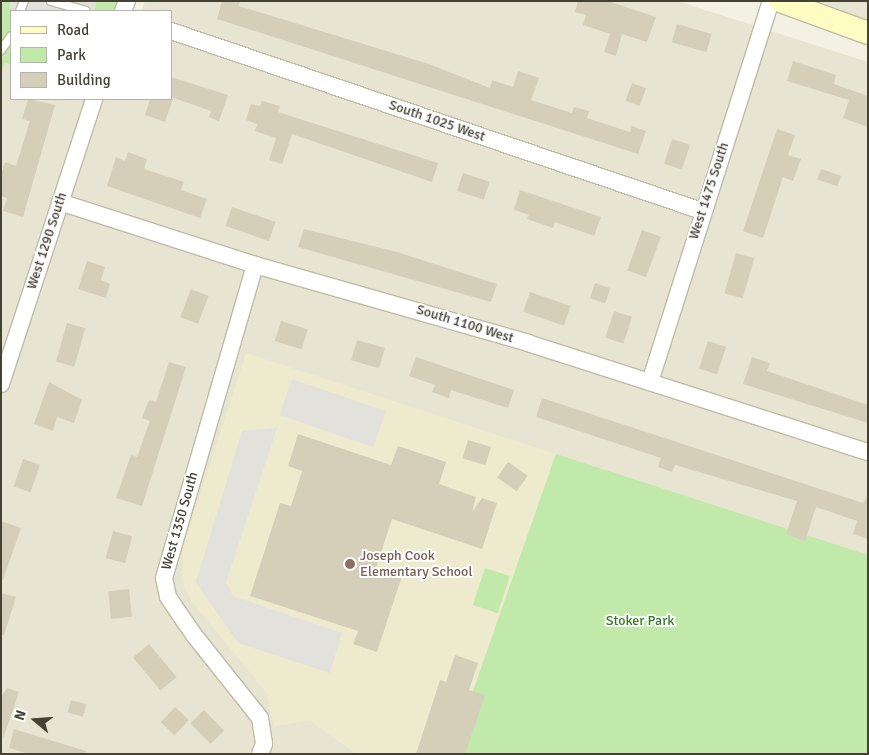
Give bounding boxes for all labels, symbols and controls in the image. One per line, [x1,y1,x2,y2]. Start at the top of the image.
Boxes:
legend [10,10,172,100]
text: Road [57,21,89,39]
text: Park [57,46,86,64]
text: Building [57,71,111,89]
street label: South 1025 West [387,97,487,145]
street label: West 1475 South [685,140,733,242]
street label: West 1290 South [23,190,71,292]
street label: South 1100 West [414,301,516,347]
street label: West 1350 South [158,470,202,572]
place label: Joseph Cook Elementary School [360,548,473,580]
marker: Joseph Cook Elementary School [344,558,356,570]
park label: Stoker Park [606,613,674,629]
north arrow [10,695,60,745]
text: N [11,708,30,722]

